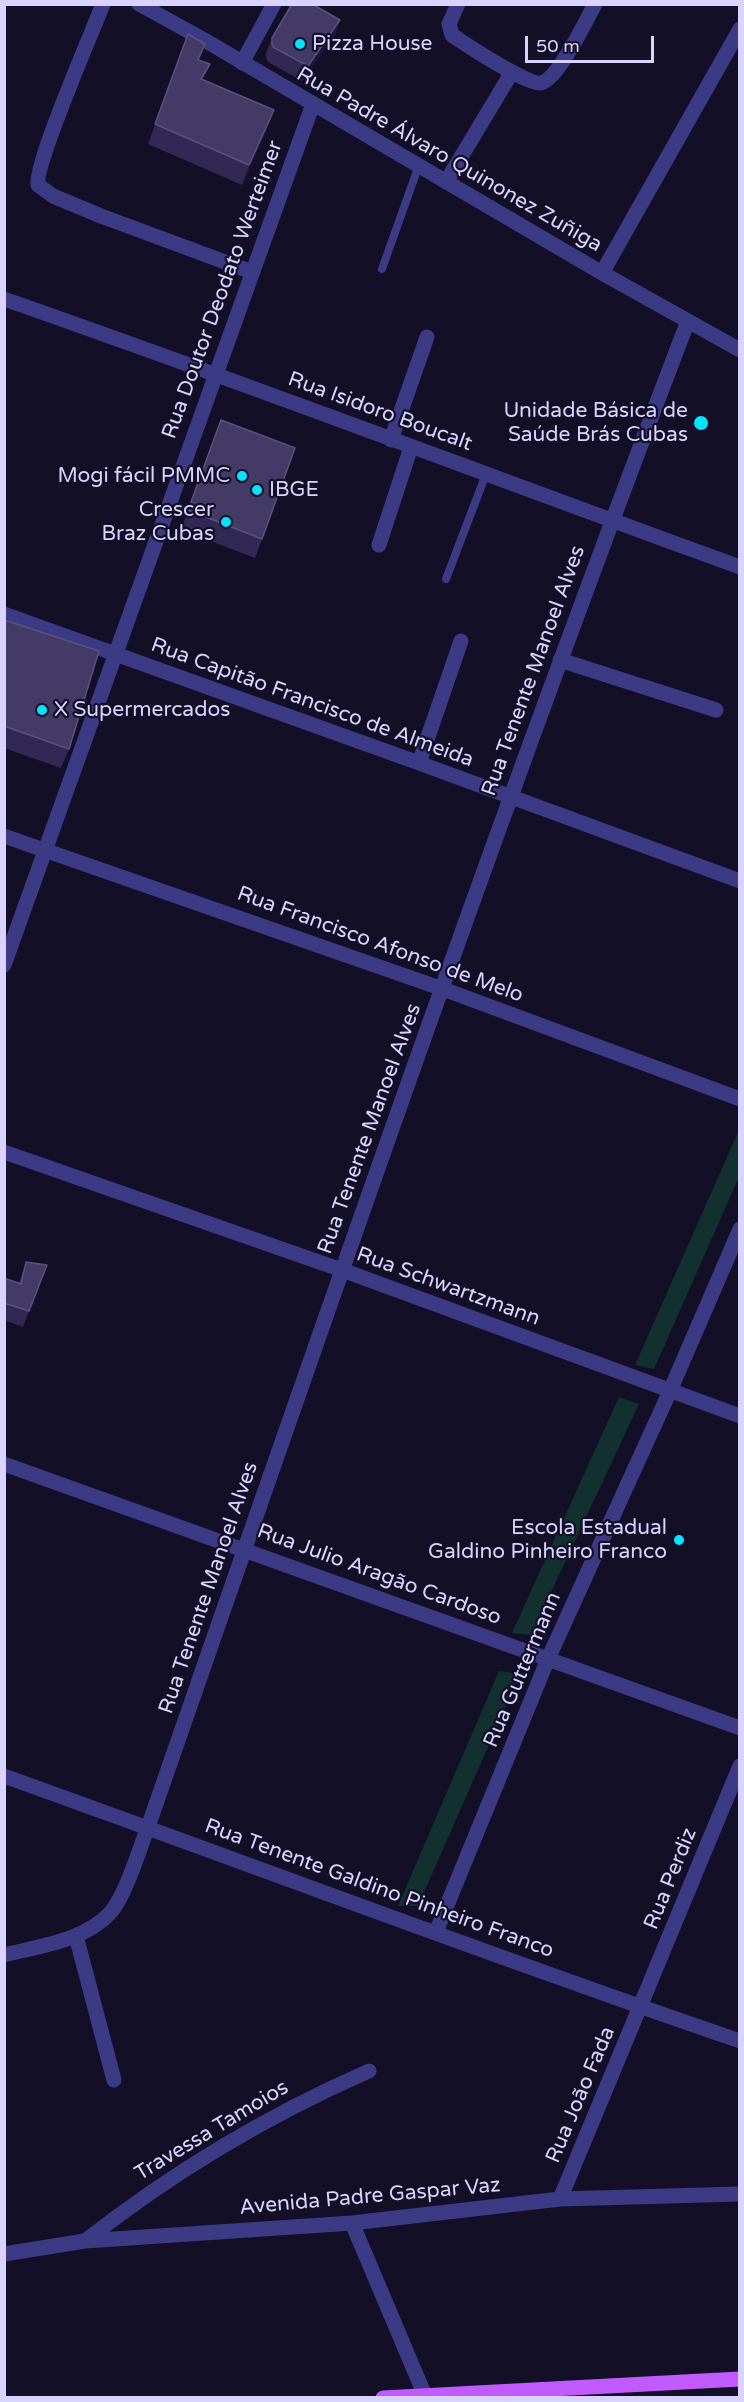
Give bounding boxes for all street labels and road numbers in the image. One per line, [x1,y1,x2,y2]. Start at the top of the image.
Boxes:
street label: Rua Padre Álvaro Quinonez Zuñiga [292,62,606,258]
street label: Rua Doutor Deodato Werteimer [157,137,289,443]
street label: Rua Isidoro Boucalt [284,367,476,457]
street label: Rua Tenente Manoel Alves [477,542,591,800]
street label: Rua Capitão Francisco de Almeida [147,633,477,773]
street label: Rua Francisco Afonso de Melo [233,881,527,1009]
street label: Rua Tenente Manoel Alves [313,1000,427,1258]
street label: Rua Schwartzmann [353,1242,543,1332]
street label: Rua Tenente Manoel Alves [154,1459,264,1717]
street label: Rua Julio Aragão Cardoso [254,1519,504,1631]
street label: Rua Guttermann [479,1589,567,1751]
street label: Rua Tenente Galdino Pinheiro Franco [201,1814,557,1964]
street label: Rua Perdiz [639,1825,703,1933]
street label: Rua João Fada [541,2023,621,2167]
street label: Travessa Tamoios [131,2075,293,2187]
street label: Avenida Padre Gaspar Vaz [238,2173,502,2221]

